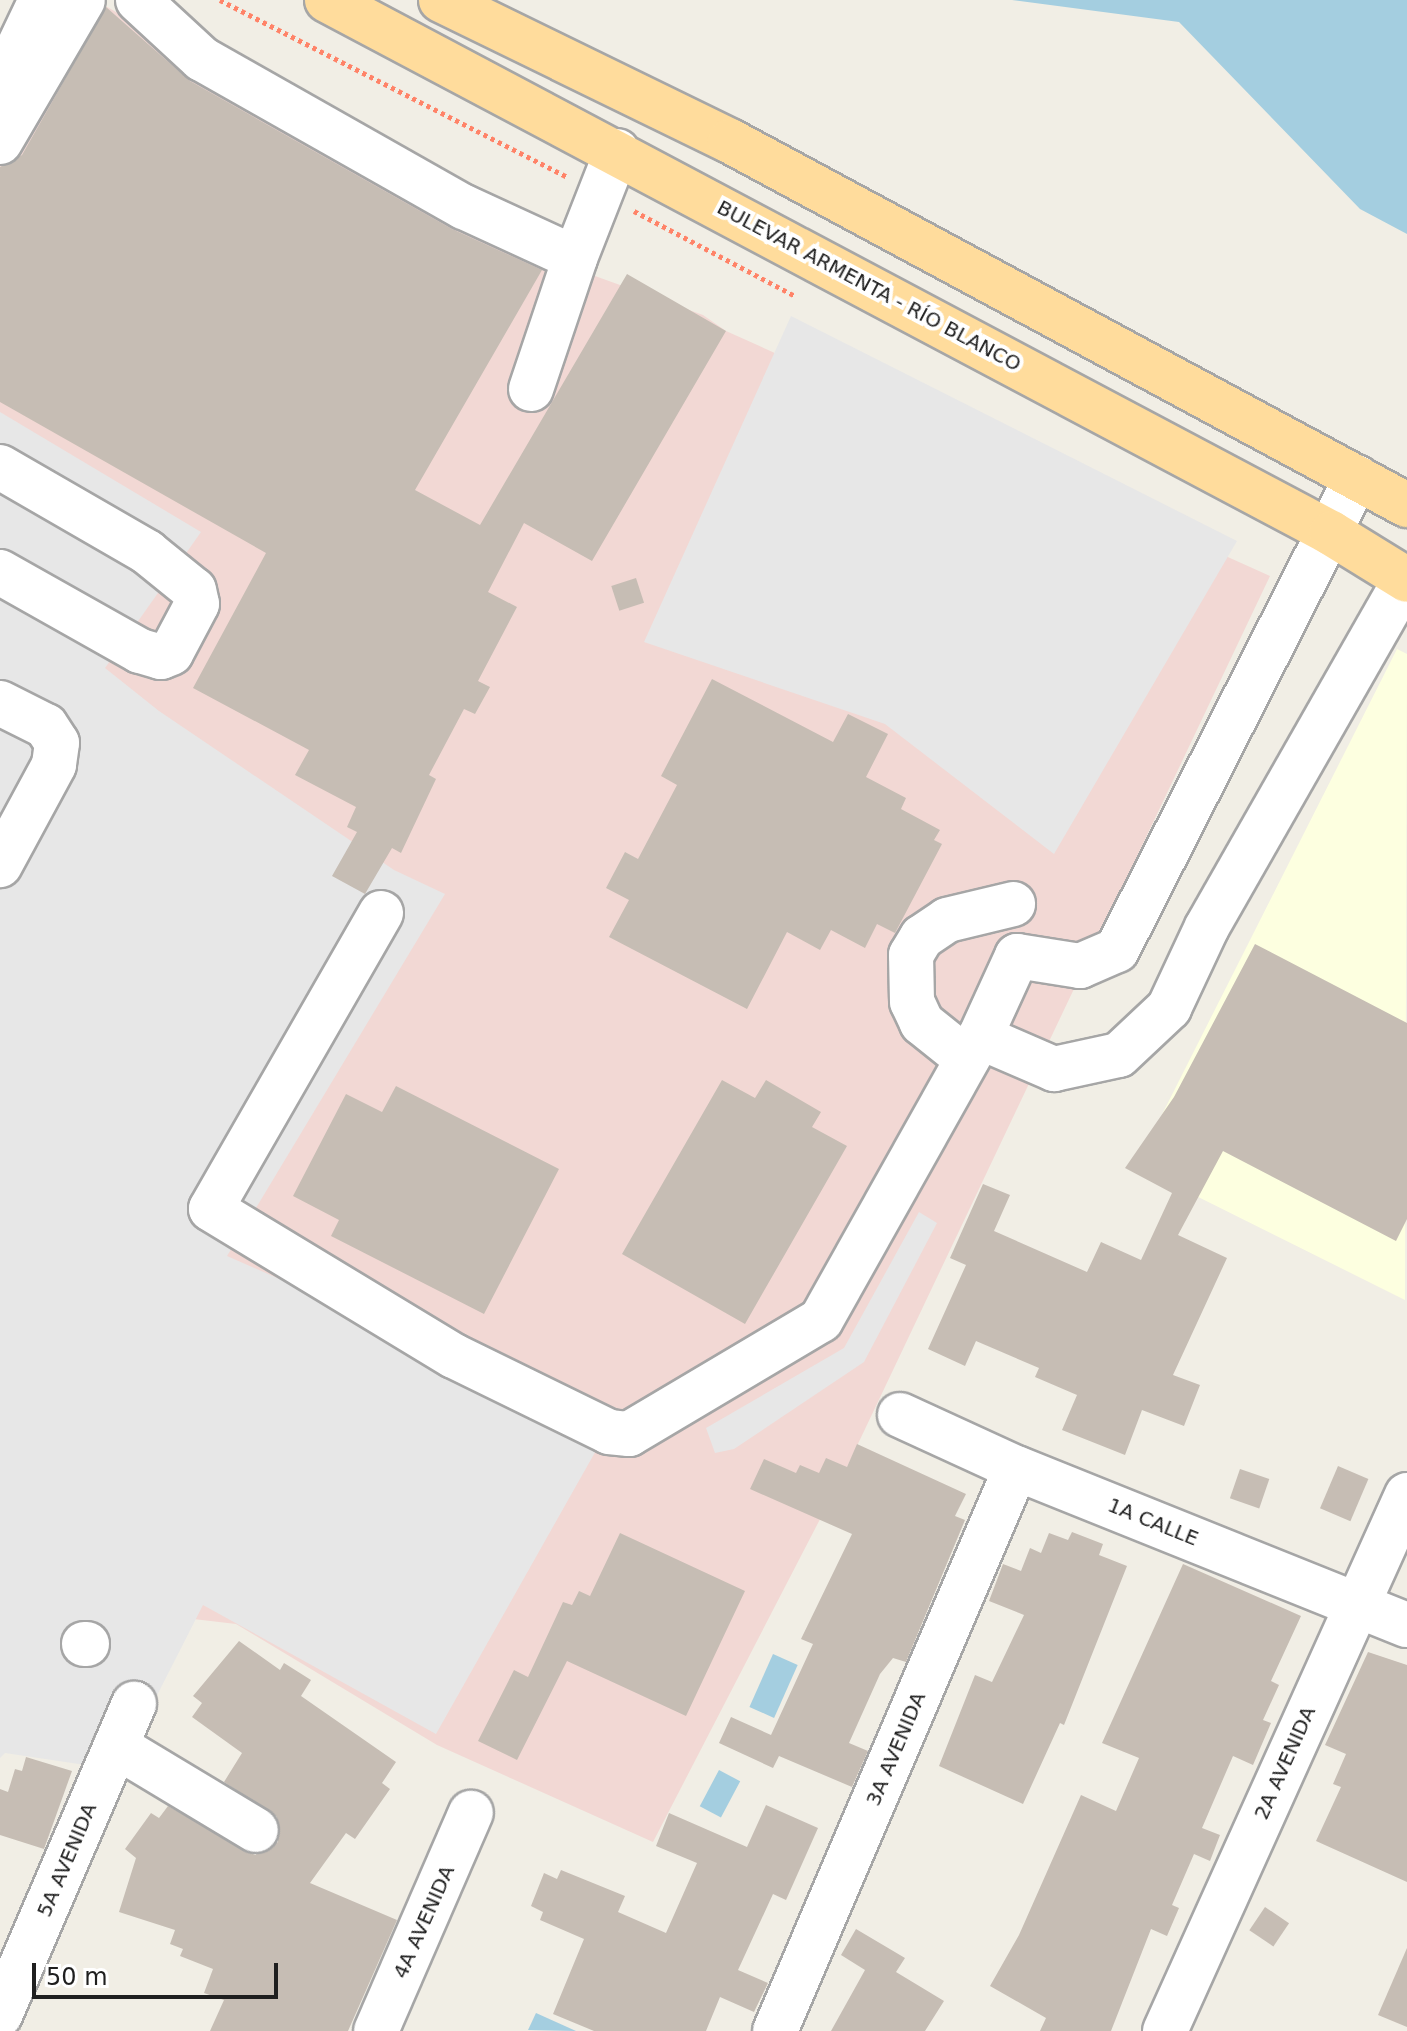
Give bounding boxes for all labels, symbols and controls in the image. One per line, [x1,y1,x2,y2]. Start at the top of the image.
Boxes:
street label: BULEVAR ARMENTA - RÍO BLANCO [713,195,1025,377]
street label: 1A CALLE [1104,1493,1202,1551]
street label: 3A AVENIDA [861,1689,931,1809]
street label: 2A AVENIDA [1249,1703,1321,1823]
street label: 5A AVENIDA [32,1800,102,1920]
street label: 4A AVENIDA [388,1862,460,1982]
scale bar [36,1947,282,1997]
text: 50 m [46,1963,108,1991]

